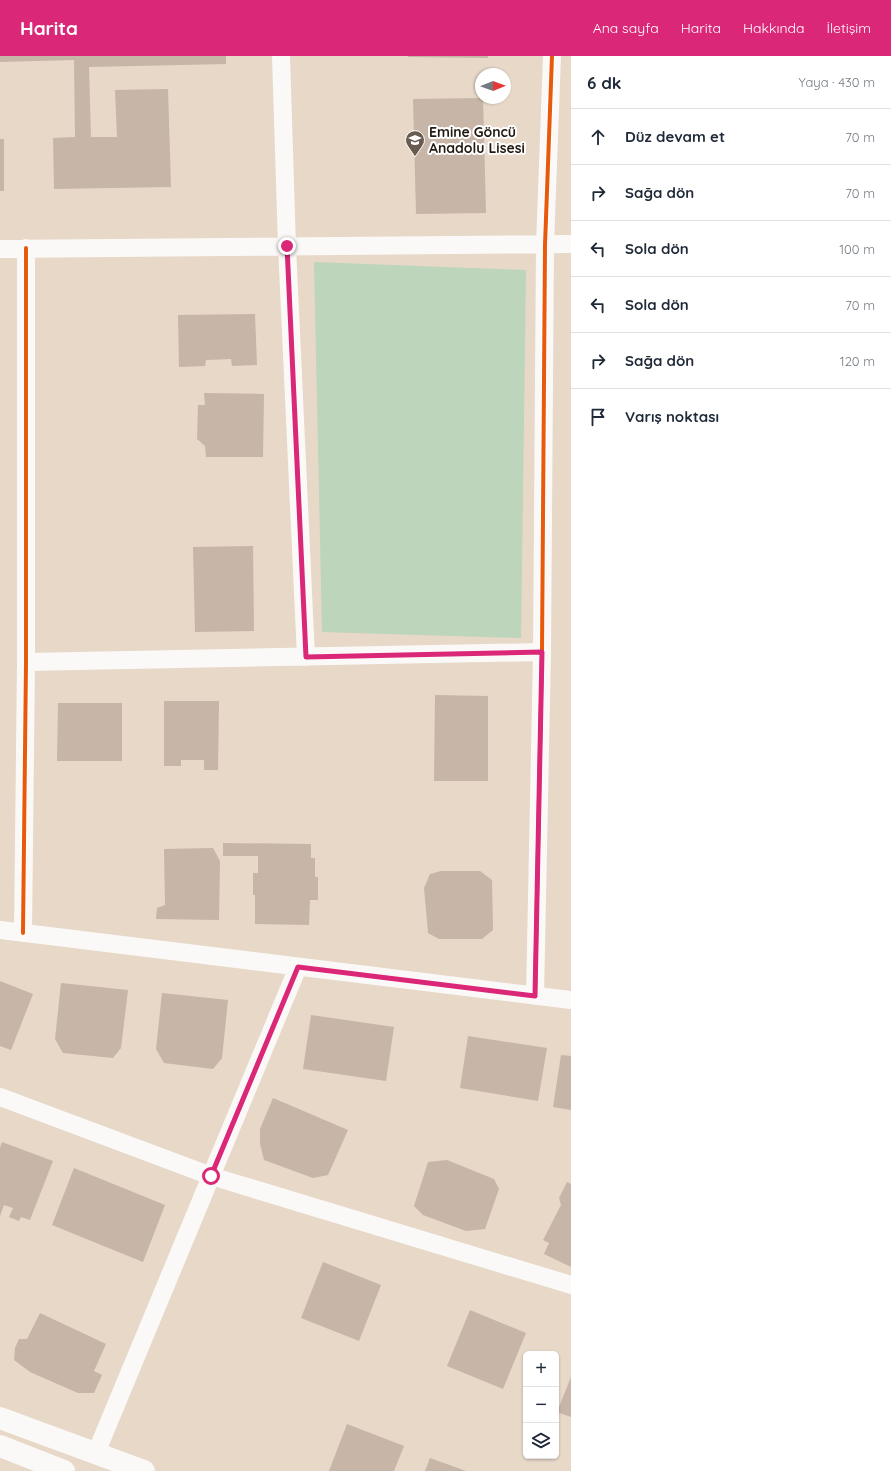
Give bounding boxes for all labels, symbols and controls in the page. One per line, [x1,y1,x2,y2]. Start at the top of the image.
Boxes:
text: Harita [20,16,78,40]
text: Ana sayfa [593,19,659,37]
text: Harita [681,19,721,37]
text: Hakkında [743,19,804,37]
text: İletişim [826,19,871,37]
north arrow [475,68,511,104]
text: 6 dk [587,72,622,93]
text: Yaya · 430 m [799,74,875,90]
place label: Emine Göncü Anadolu Lisesi [429,123,525,157]
icon: ahead [587,126,609,148]
text: Düz devam et [625,127,725,146]
school or university icon: Emine Göncü Anadolu Lisesi [404,129,426,157]
text: 70 m [845,129,875,145]
icon: right [587,182,609,204]
text: Sağa dön [625,183,694,202]
text: 70 m [845,185,875,201]
route end [278,237,296,255]
icon: left [587,238,609,260]
text: Sola dön [625,239,689,258]
text: 100 m [839,241,875,257]
icon: left [587,294,609,316]
text: Sola dön [625,295,689,314]
text: 70 m [845,297,875,313]
icon: right [587,350,609,372]
text: Sağa dön [625,351,694,370]
text: 120 m [840,353,875,369]
icon: arrive [587,406,609,428]
text: Varış noktası [625,407,719,426]
route start [202,1167,220,1185]
map controls [523,1351,559,1459]
button: + [523,1351,559,1387]
button: − [523,1387,559,1423]
button: layers [523,1423,559,1459]

